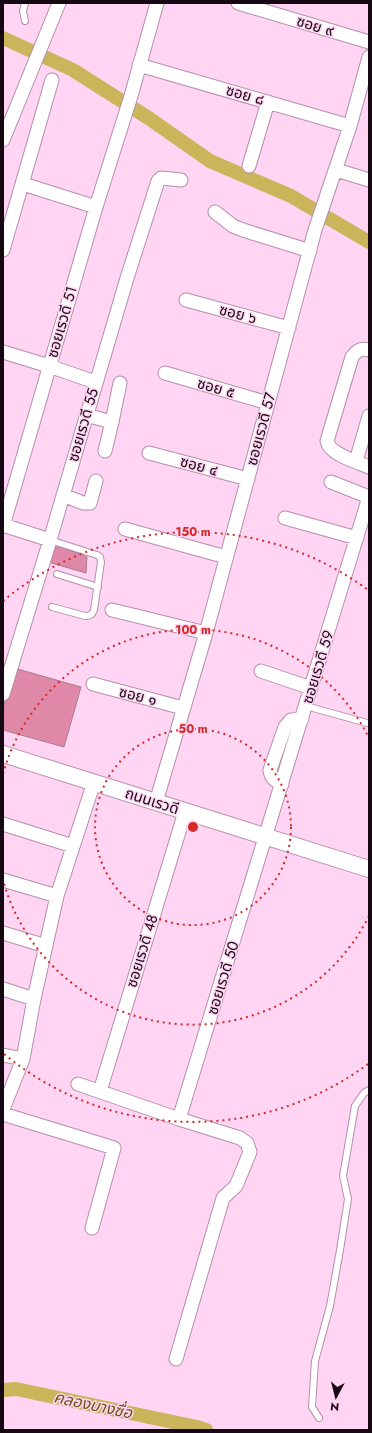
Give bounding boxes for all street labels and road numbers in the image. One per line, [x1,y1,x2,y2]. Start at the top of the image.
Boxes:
street label: ซอย ๙ [294,10,337,42]
street label: ซอย ๘ [223,79,267,111]
street label: ซอยเรวดี 51 [41,283,83,361]
street label: ซอย ๖ [217,298,259,330]
street label: ซอย ๕ [194,372,238,404]
street label: ซอยเรวดี 55 [62,386,104,464]
street label: ซอยเรวดี 57 [241,390,281,468]
street label: ซอย ๔ [178,450,220,482]
street label: ซอยเรวดี 59 [296,628,340,706]
street label: ซอย ๑ [117,681,159,711]
street label: ถนนเรวดี [122,782,182,820]
street label: ซอยเรวดี 48 [120,912,164,990]
street label: ซอยเรวดี 50 [201,938,245,1018]

